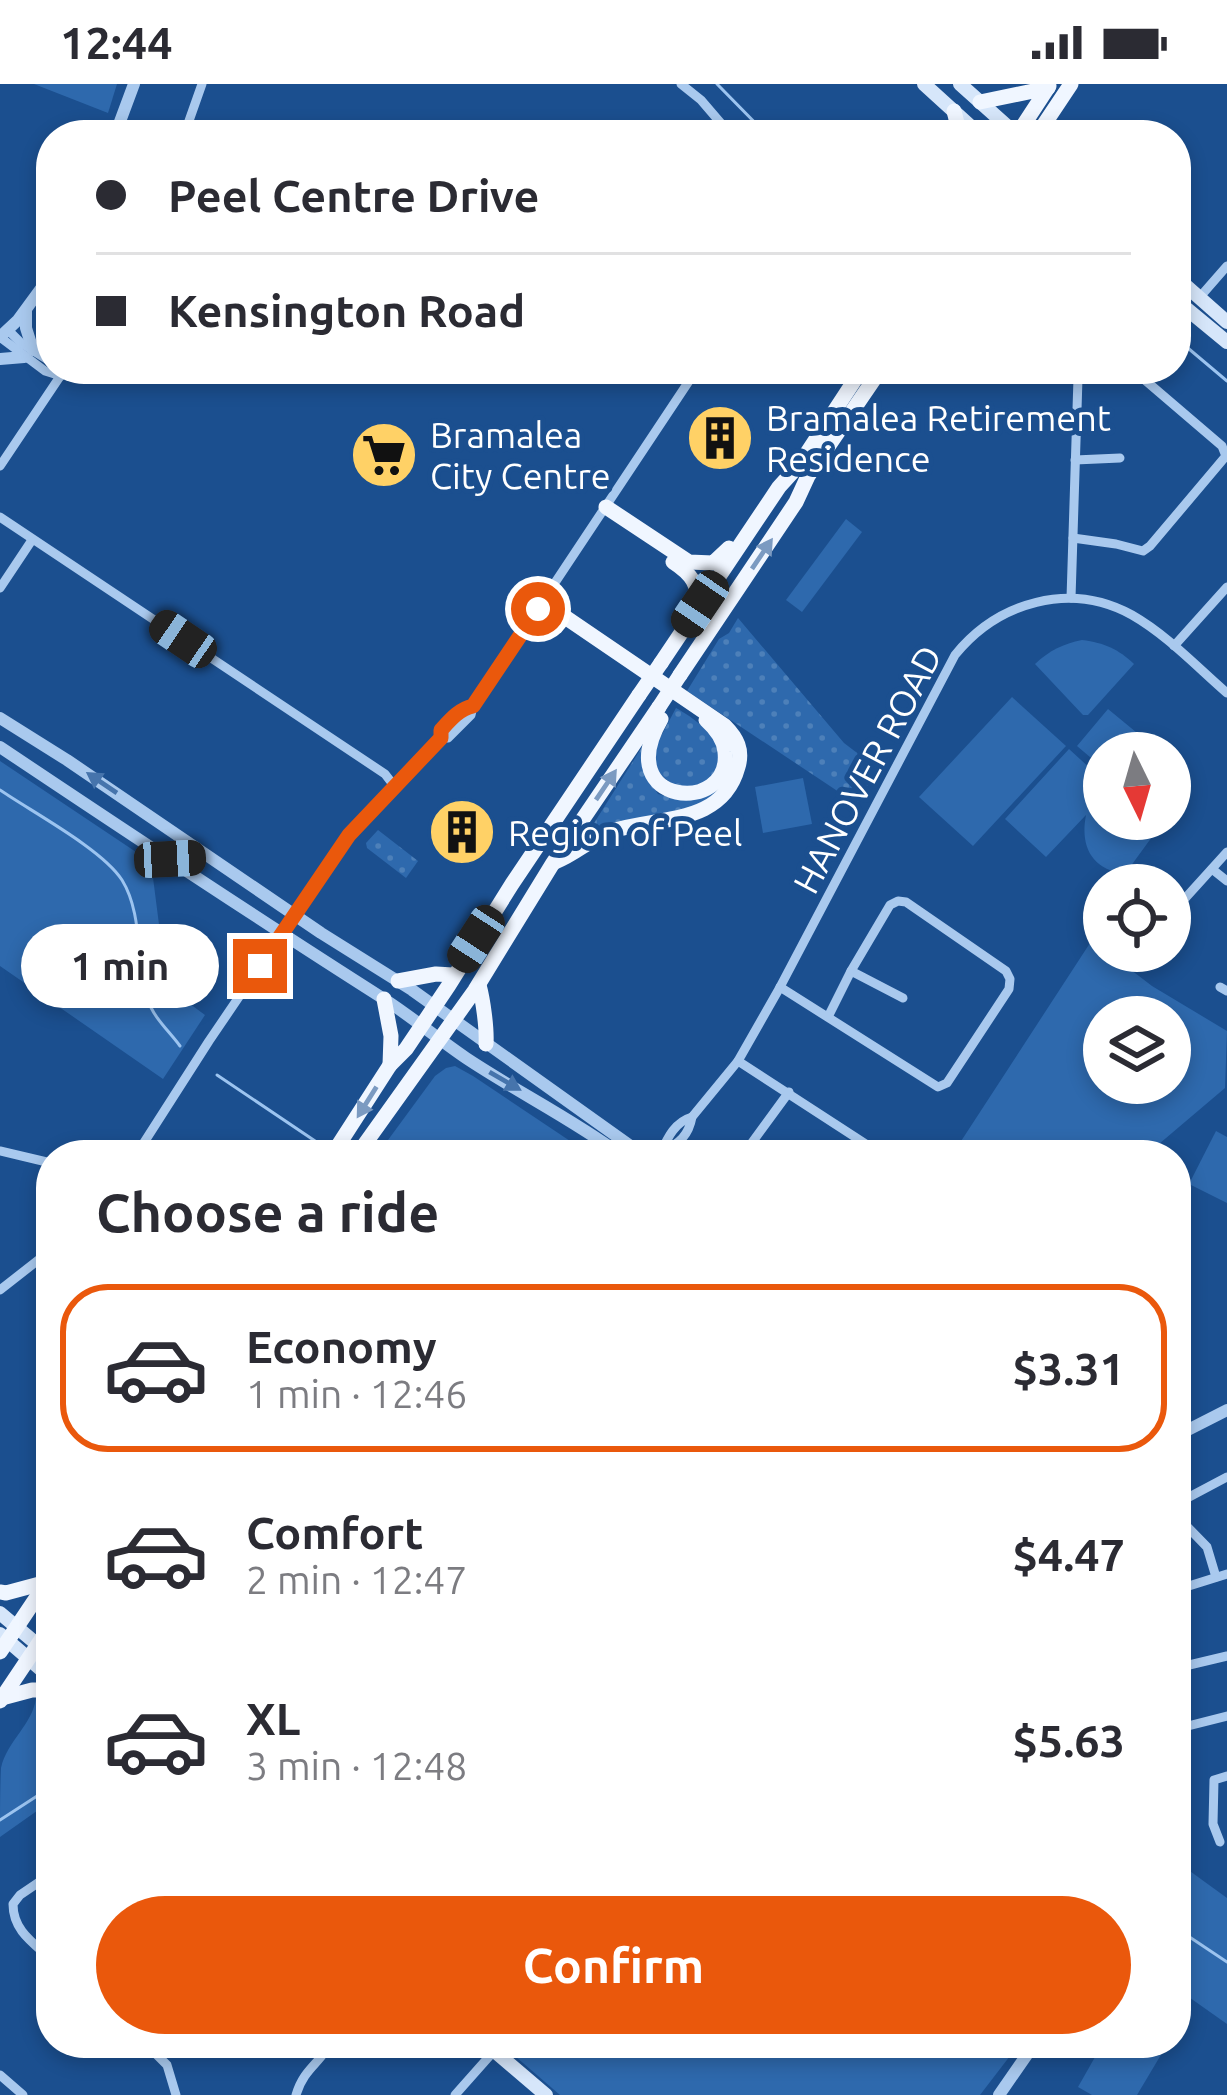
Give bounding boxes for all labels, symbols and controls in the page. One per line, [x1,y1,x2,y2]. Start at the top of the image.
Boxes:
text: 12:44 [60,17,173,68]
text: Peel Centre Drive [168,170,539,221]
text: Kensington Road [168,285,525,336]
place label: Bramalea Retirement Residence [766,397,1111,479]
building icon: Bramalea Retirement Residence [685,403,755,473]
place label: Bramalea City Centre [430,414,611,496]
supermarket icon: Bramalea City Centre [349,420,419,490]
one-way arrow [749,538,772,570]
car [665,564,735,644]
route start [511,582,565,636]
car [143,604,223,674]
street label: HANOVER ROAD [785,638,949,900]
north arrow [1083,732,1191,840]
map controls [1083,732,1191,1104]
one-way arrow [595,768,617,801]
one-way arrow [85,772,118,795]
building icon: Region of Peel [427,797,497,867]
place label: Region of Peel [508,812,743,853]
car [133,839,207,879]
button: locate [1083,864,1191,972]
car [441,899,511,979]
callout: 1 min [20,924,218,1008]
route end [233,939,287,993]
text: 1 min [71,944,169,987]
button: layers [1083,996,1191,1104]
one-way arrow [488,1070,522,1091]
one-way arrow [356,1086,378,1118]
text: Choose a ride [96,1182,439,1242]
icon: car [102,1314,210,1422]
text: Economy [246,1321,437,1372]
text: $3.31 [1012,1343,1125,1394]
text: 1 min · 12:46 [246,1372,467,1415]
icon: car [102,1500,210,1608]
text: Comfort [246,1507,423,1558]
text: $4.47 [1012,1529,1125,1580]
text: 2 min · 12:47 [246,1558,467,1601]
icon: car [102,1686,210,1794]
text: XL [246,1693,300,1744]
text: $5.63 [1012,1715,1125,1766]
text: 3 min · 12:48 [246,1744,467,1787]
button: Confirm [96,1896,1131,2034]

